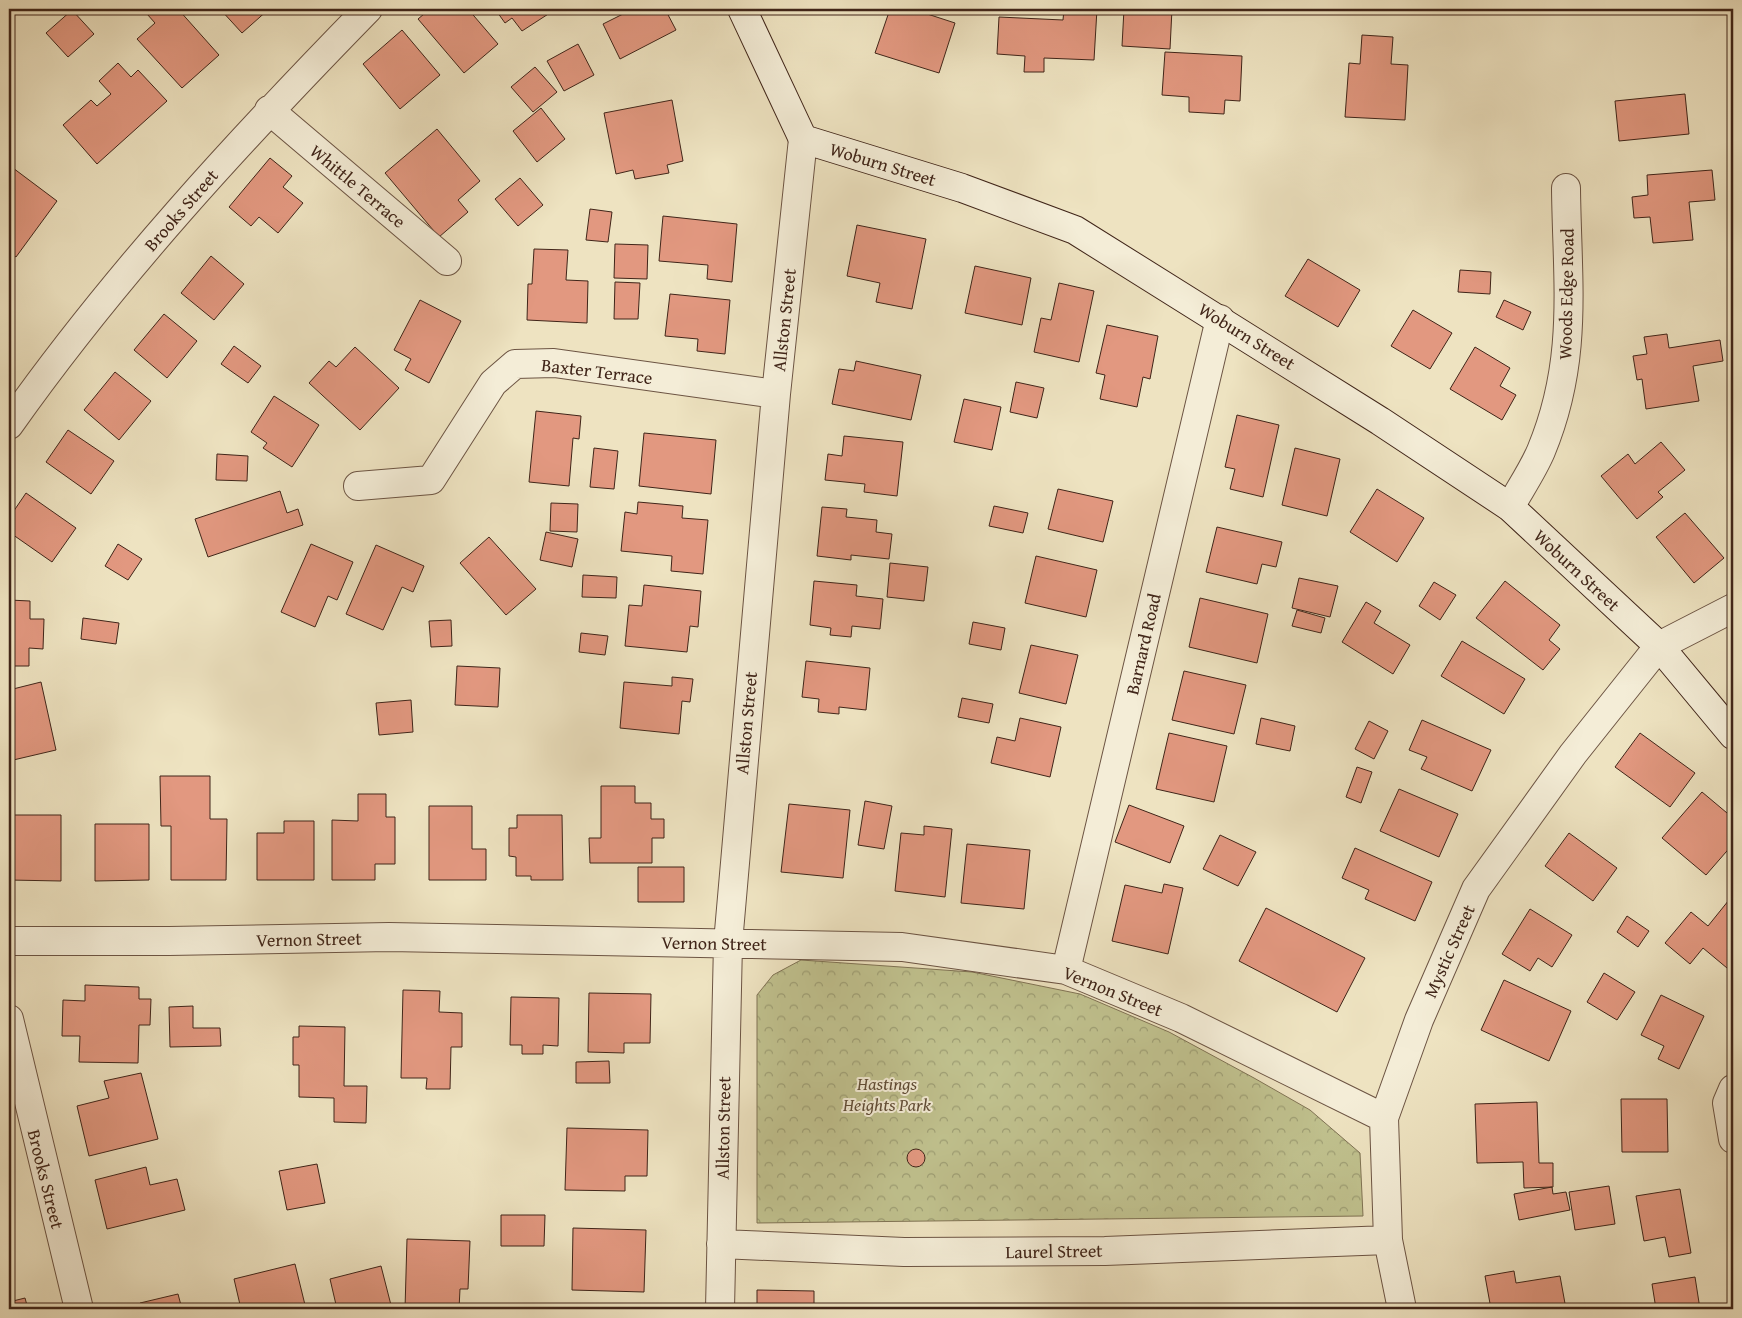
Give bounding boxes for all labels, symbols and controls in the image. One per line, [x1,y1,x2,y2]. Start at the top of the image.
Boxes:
street label: Woburn Street [827,135,940,193]
street label: Whittle Terrace [304,138,412,234]
street label: Brooks Street [138,162,225,257]
street label: Woods Edge Road [1551,228,1581,360]
street label: Allston Street [765,267,803,373]
street label: Woburn Street [1193,295,1301,377]
street label: Baxter Terrace [540,351,654,391]
street label: Woburn Street [1528,523,1627,618]
street label: Barnard Road [1118,590,1168,697]
street label: Allston Street [728,670,764,776]
street label: Mystic Street [1416,899,1482,1002]
street label: Vernon Street [256,925,363,953]
street label: Vernon Street [661,929,768,957]
street label: Vernon Street [1059,959,1168,1024]
park label: Hastings Heights Park [842,1070,932,1118]
street label: Allston Street [709,1075,737,1180]
street label: Brooks Street [21,1126,72,1232]
street label: Laurel Street [1005,1237,1103,1265]

